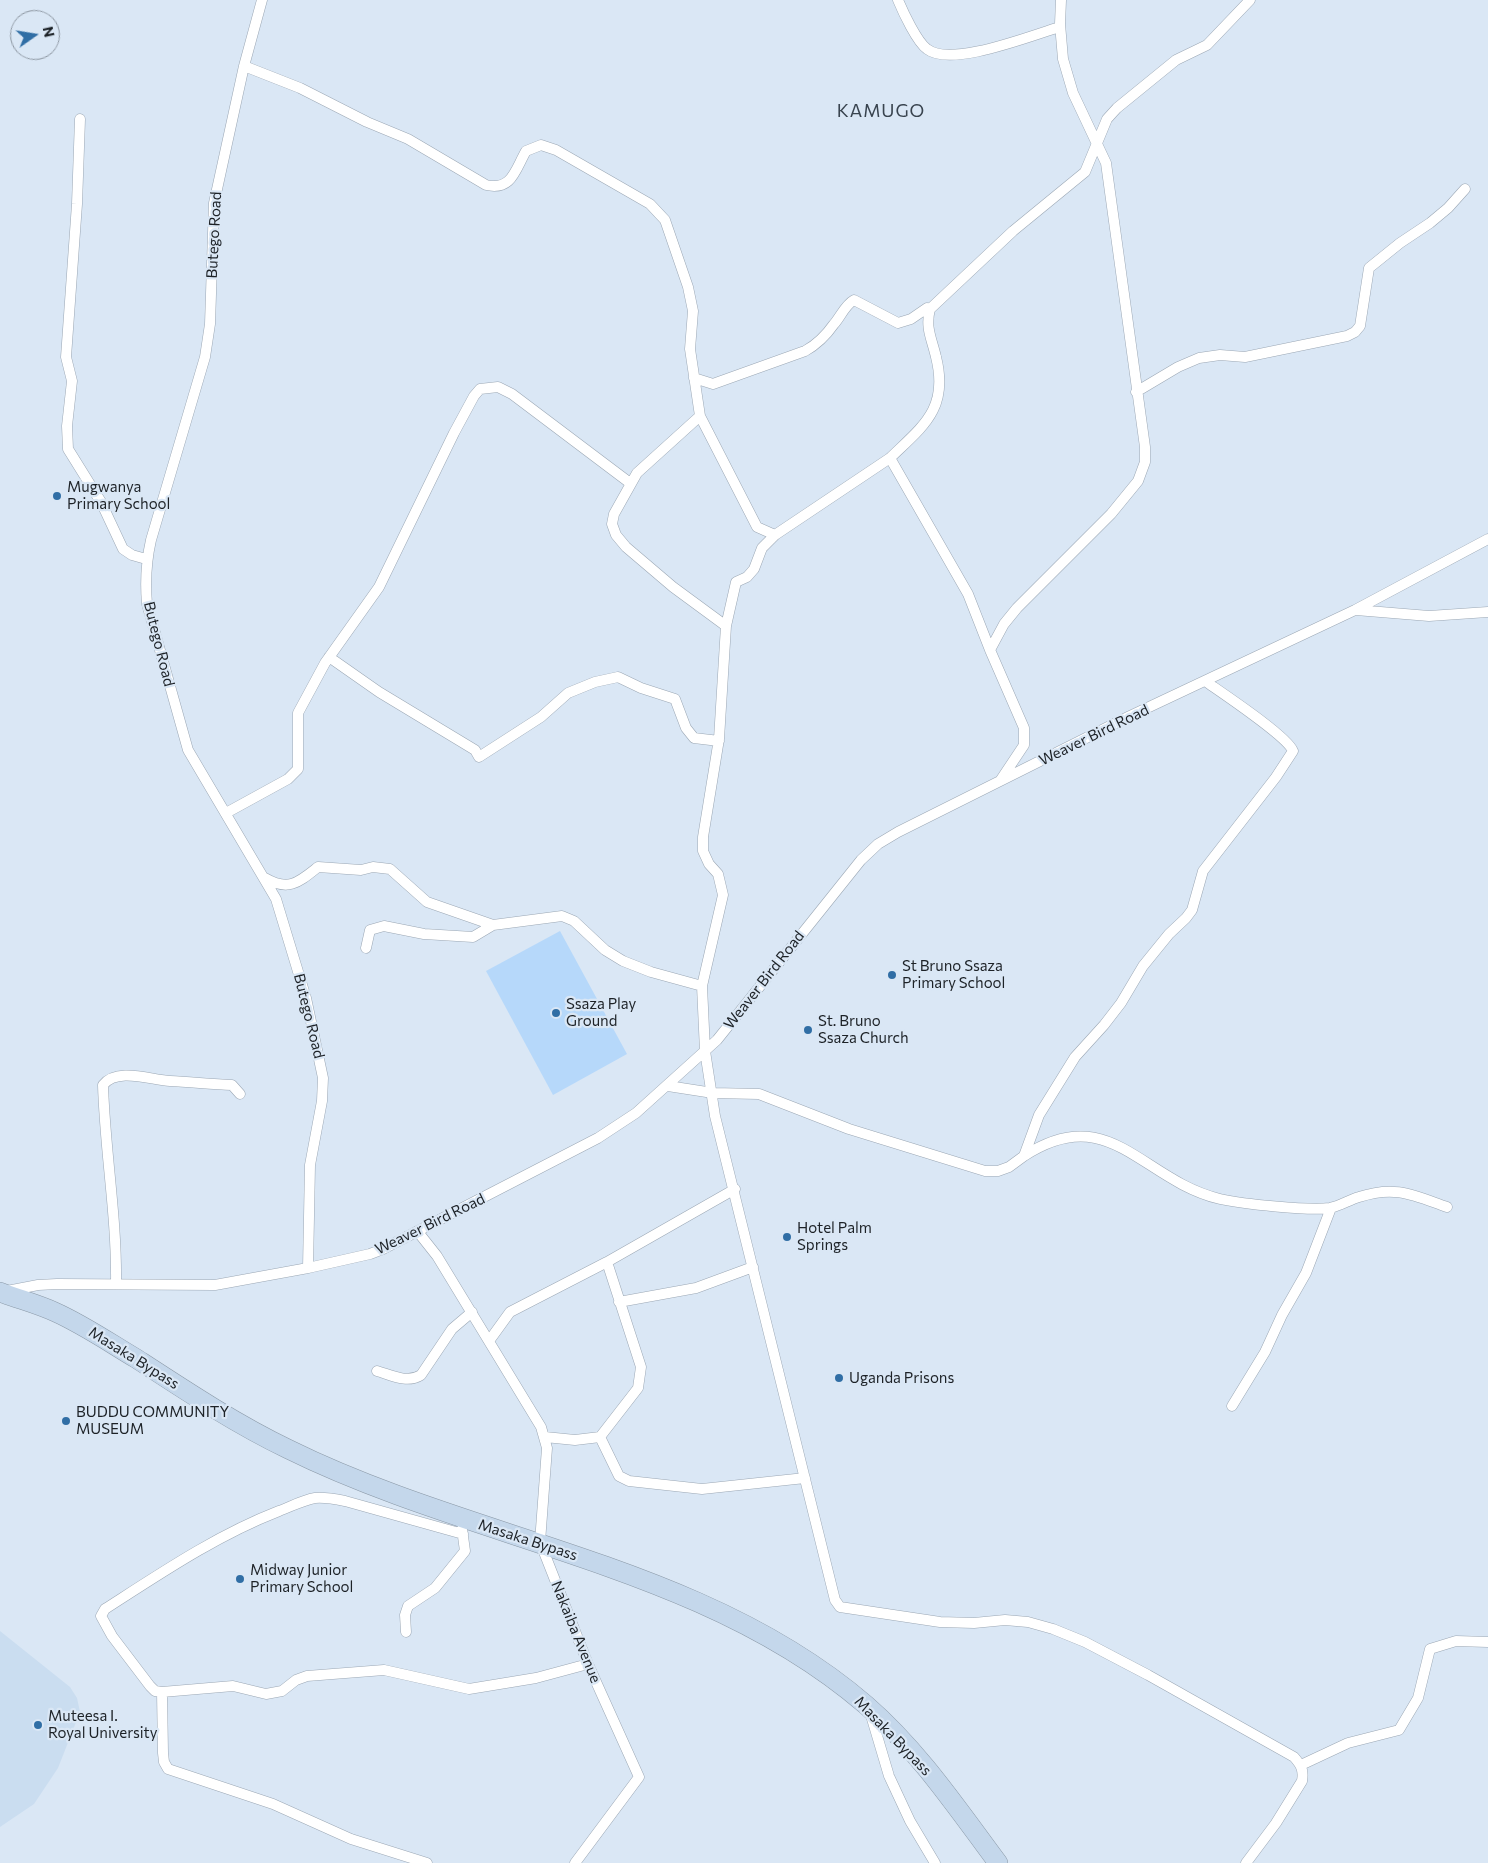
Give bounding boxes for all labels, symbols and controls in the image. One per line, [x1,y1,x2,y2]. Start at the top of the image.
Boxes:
north arrow [10,10,60,60]
text: N [40,25,59,39]
district label: KAMUGO [836,100,926,122]
street label: Butego Road [203,191,225,279]
place label: Mugwanya Primary School [67,478,170,513]
marker: Mugwanya Primary School [51,490,63,502]
street label: Butego Road [140,600,178,688]
street label: Weaver Bird Road [1036,701,1152,769]
street label: Weaver Bird Road [720,927,808,1033]
place label: St Bruno Ssaza Primary School [902,957,1005,992]
marker: St Bruno Ssaza Primary School [886,969,898,981]
street label: Butego Road [290,972,328,1060]
place label: Ssaza Play Ground [566,995,636,1030]
marker: Ssaza Play Ground [550,1007,562,1019]
place label: St. Bruno Ssaza Church [818,1012,909,1047]
marker: St. Bruno Ssaza Church [802,1024,814,1036]
street label: Weaver Bird Road [372,1190,488,1258]
place label: Hotel Palm Springs [797,1219,872,1254]
marker: Hotel Palm Springs [781,1231,793,1243]
street label: Masaka Bypass [85,1323,183,1393]
place label: Uganda Prisons [849,1369,954,1387]
marker: Uganda Prisons [833,1372,845,1384]
place label: BUDDU COMMUNITY MUSEUM [76,1403,229,1438]
marker: BUDDU COMMUNITY MUSEUM [60,1415,72,1427]
street label: Masaka Bypass [476,1515,580,1565]
place label: Midway Junior Primary School [250,1561,353,1596]
marker: Midway Junior Primary School [234,1573,246,1585]
street label: Nakaiba Avenue [547,1578,605,1686]
street label: Masaka Bypass [851,1693,935,1779]
place label: Muteesa I. Royal University [48,1707,157,1742]
marker: Muteesa I. Royal University [32,1719,44,1731]

